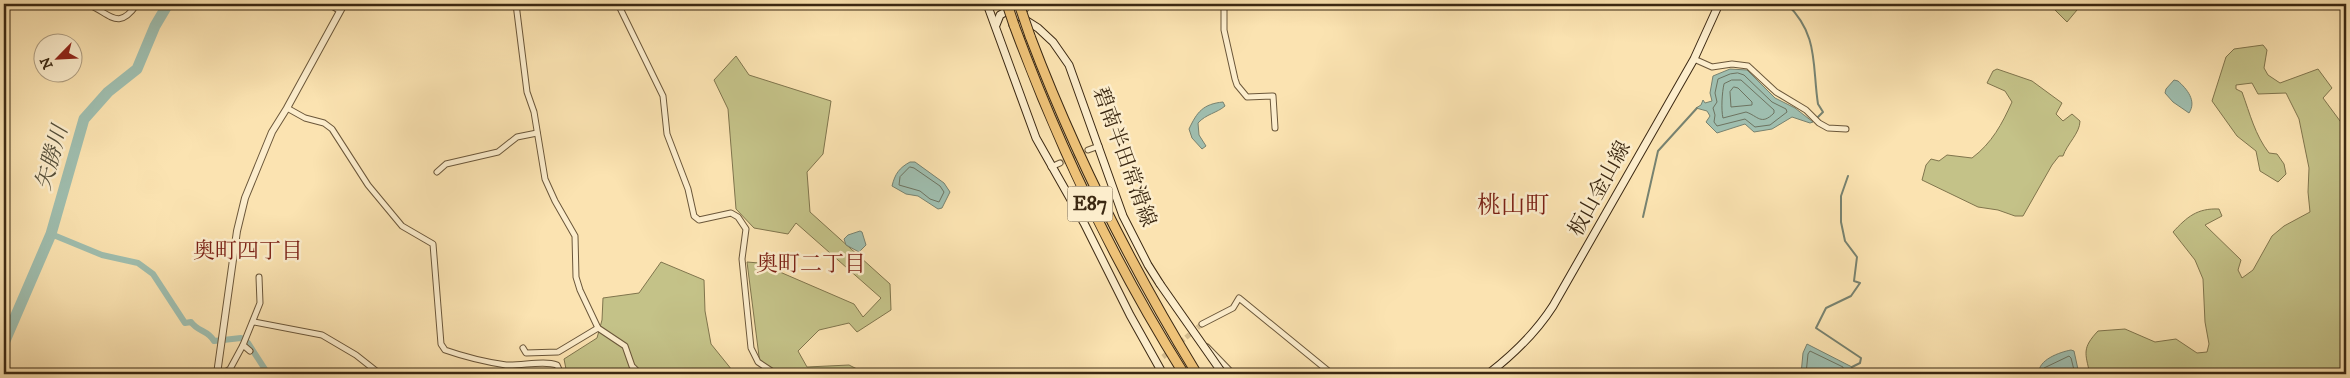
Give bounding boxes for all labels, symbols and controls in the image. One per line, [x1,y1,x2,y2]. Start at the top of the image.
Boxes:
north arrow [32,32,82,82]
text: N [36,54,58,72]
street label: 碧南半田常滑線 [1087,83,1161,231]
water label: 矢勝川 [30,121,75,193]
street label: 板山金山線 [1563,137,1637,241]
road number: E87 [1068,186,1112,222]
district label: 桃山町 [1477,191,1549,221]
district label: 奥町四丁目 [193,238,303,265]
district label: 奥町二丁目 [756,251,866,278]

